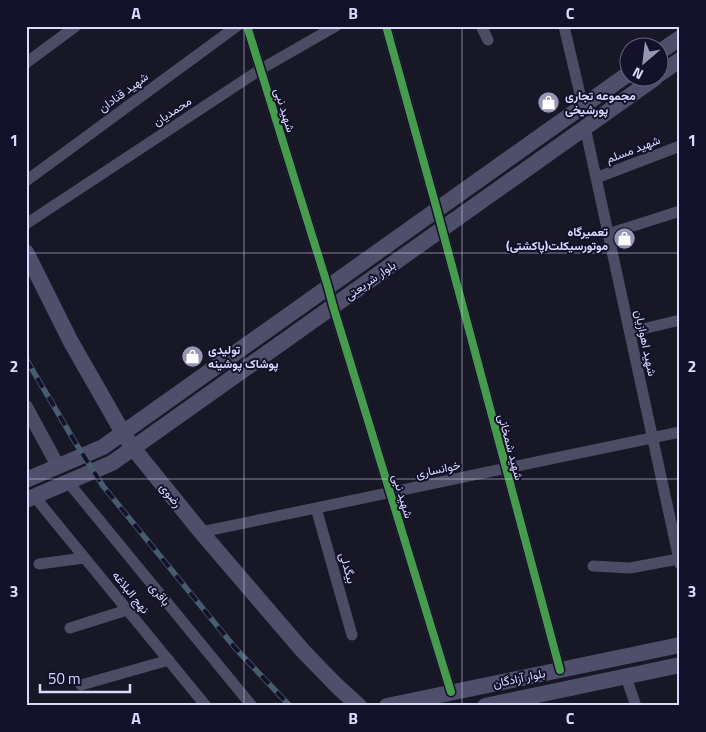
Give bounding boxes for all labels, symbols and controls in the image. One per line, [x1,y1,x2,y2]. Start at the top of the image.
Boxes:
text: A [131,1,141,25]
text: B [348,1,358,25]
text: C [566,1,575,25]
north arrow [618,38,668,88]
text: N [628,62,647,85]
street label: شهید قنادان [94,67,152,117]
street label: شهید نبی [269,86,301,134]
place label: مجموعه تجاری پورشیخی [565,86,636,119]
shop icon: مجموعه تجاری پورشیخی [537,90,561,114]
street label: محمدیان [149,91,195,131]
text: 1 [10,128,18,152]
text: 1 [688,128,696,152]
street label: شهید مسلم [603,130,663,168]
place label: تعمیرگاه موتورسیکلت(پاکشتی) [506,222,608,255]
shop icon: تعمیرگاه موتورسیکلت(پاکشتی) [612,226,636,250]
street label: بلوار شریعتی [340,255,400,305]
street label: شهید اهوازیان [630,308,662,378]
place label: تولیدی پوشاک پوشینه [208,340,278,373]
shop icon: تولیدی پوشاک پوشینه [180,344,204,368]
text: 2 [10,354,18,378]
text: 2 [688,354,696,378]
street label: شهید شمخانی [493,412,529,482]
street label: خوانساری [414,455,462,483]
street label: شهید نبی [387,472,419,520]
street label: رضوی [155,479,187,511]
street label: بیگدلی [335,550,361,586]
street label: نهج البلاغه [108,566,154,618]
street label: باقری [145,578,175,610]
text: 3 [10,579,18,603]
text: 3 [688,579,696,603]
scale bar [40,662,130,694]
street label: بلوار آزادگان [491,663,547,693]
text: 50 m [48,667,81,690]
text: A [131,706,141,730]
text: B [348,706,358,730]
text: C [566,706,575,730]

